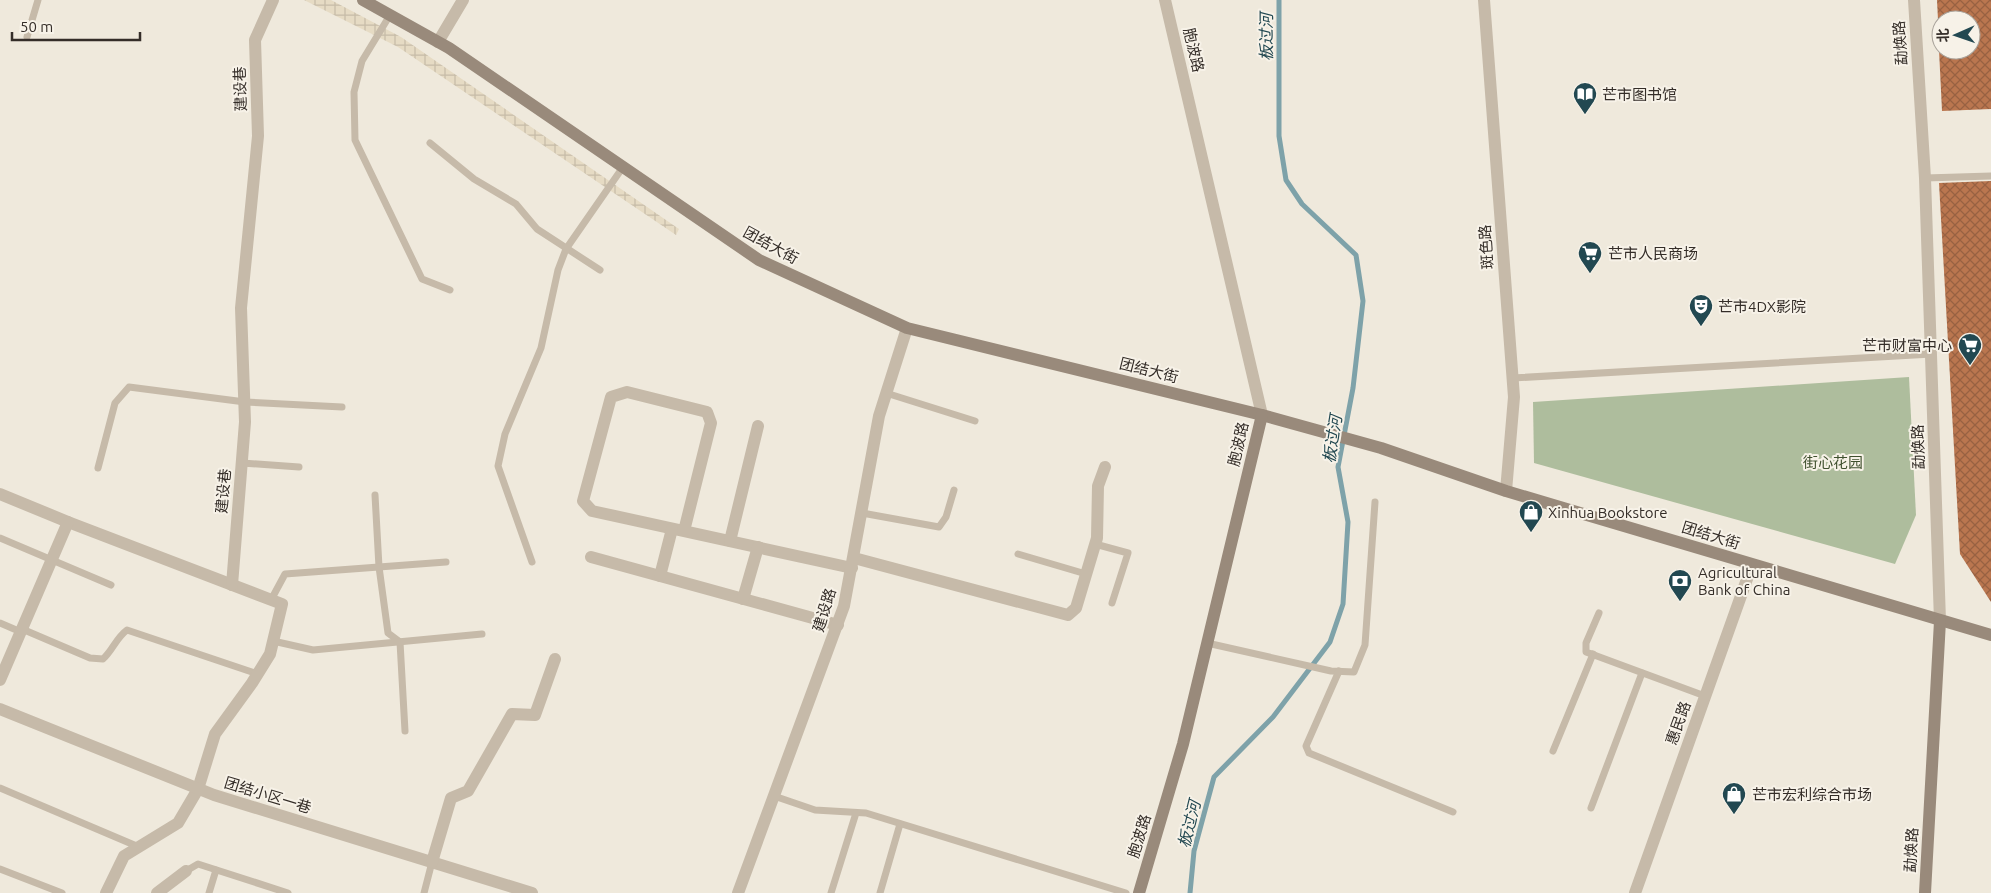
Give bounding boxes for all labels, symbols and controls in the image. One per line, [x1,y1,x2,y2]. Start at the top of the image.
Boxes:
scale bar [12,10,140,42]
water label: 板过河 [1257,10,1275,61]
north arrow [1931,10,1981,60]
text: 50 m [20,18,53,35]
street label: 勐焕路 [1890,20,1910,66]
street label: 胞波路 [1181,26,1207,74]
text: 北 [1935,28,1951,43]
street label: 建设巷 [231,66,249,112]
library icon: 芒市图书馆 [1572,81,1598,115]
place label: 芒市图书馆 [1602,86,1677,103]
street label: 团结大街 [741,223,801,267]
street label: 斑色路 [1476,224,1496,270]
supermarket icon: 芒市人民商场 [1577,240,1603,274]
place label: 芒市人民商场 [1608,245,1698,262]
theatre icon: 芒市4DX影院 [1688,293,1714,327]
place label: 芒市4DX影院 [1718,298,1806,315]
supermarket icon: 芒市财富中心 [1957,332,1983,366]
place label: 芒市财富中心 [1862,337,1952,354]
street label: 团结大街 [1118,354,1180,386]
water label: 板过河 [1319,411,1345,464]
street label: 胞波路 [1225,420,1251,468]
street label: 勐焕路 [1909,424,1927,470]
park label: 街心花园 [1803,454,1863,471]
street label: 建设巷 [213,468,233,514]
shop icon: Xinhua Bookstore [1518,499,1544,533]
place label: Xinhua Bookstore [1548,504,1668,521]
street label: 团结大街 [1680,518,1742,552]
place label: Agricultural Bank of China [1698,564,1790,598]
bank icon: Agricultural Bank of China [1667,568,1693,602]
street label: 建设路 [809,586,839,634]
street label: 惠民路 [1662,699,1694,747]
street label: 团结小区一巷 [222,774,314,816]
shop icon: 芒市宏利综合市场 [1721,781,1747,815]
place label: 芒市宏利综合市场 [1752,786,1872,803]
water label: 板过河 [1174,796,1204,849]
street label: 胞波路 [1124,812,1154,860]
street label: 勐焕路 [1901,827,1921,873]

